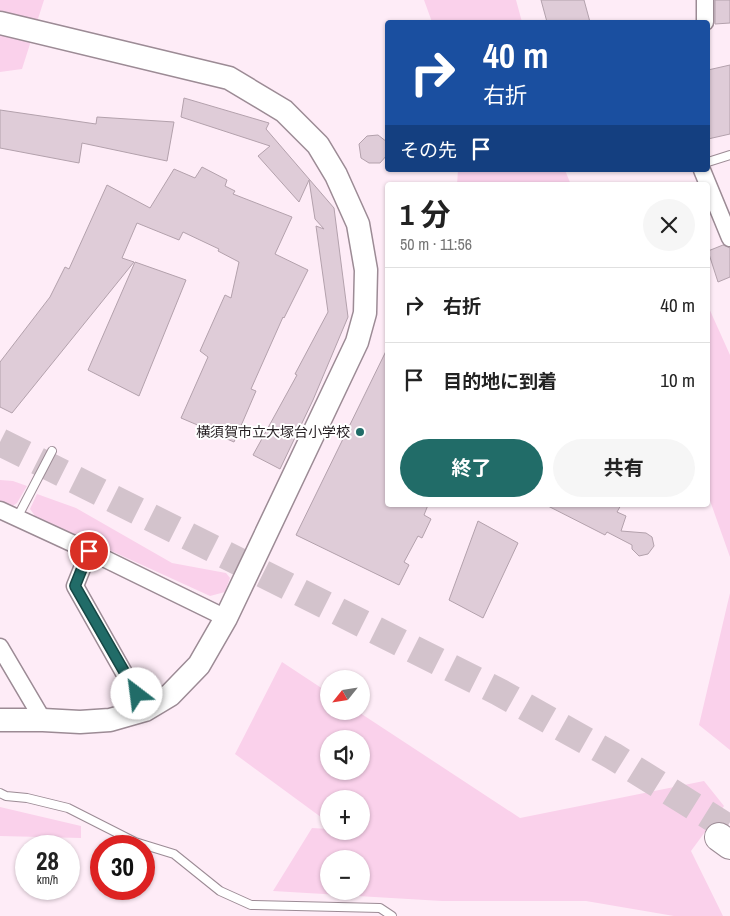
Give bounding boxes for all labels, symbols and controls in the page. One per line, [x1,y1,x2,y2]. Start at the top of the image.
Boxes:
text: 40 m [483,32,548,79]
icon: right [400,40,465,105]
text: 右折 [483,80,527,110]
icon: arrive [467,135,495,163]
text: その先 [400,137,457,163]
text: 1 分 [400,194,451,234]
button: close [643,199,695,251]
text: 50 m · 11:56 [400,233,472,255]
icon: right [400,291,428,319]
text: 40 m [660,292,695,318]
text: 右折 [443,293,481,319]
icon: arrive [400,366,428,394]
text: 10 m [660,367,695,393]
text: 目的地に到着 [443,368,557,394]
place label: 横須賀市立大塚台小学校 [196,423,350,441]
marker: 横須賀市立大塚台小学校 [354,426,366,438]
button: 終了 [400,439,543,497]
button: 共有 [553,439,695,497]
pin [68,530,110,572]
icon: arrive [75,537,103,565]
position arrow [110,667,162,719]
north arrow [320,670,370,720]
map controls [320,670,370,900]
button: sound [320,730,370,780]
button: + [320,790,370,840]
speed limit sign: 30 [90,835,155,900]
text: 28 [36,844,59,878]
button: − [320,850,370,900]
text: km/h [37,872,58,888]

